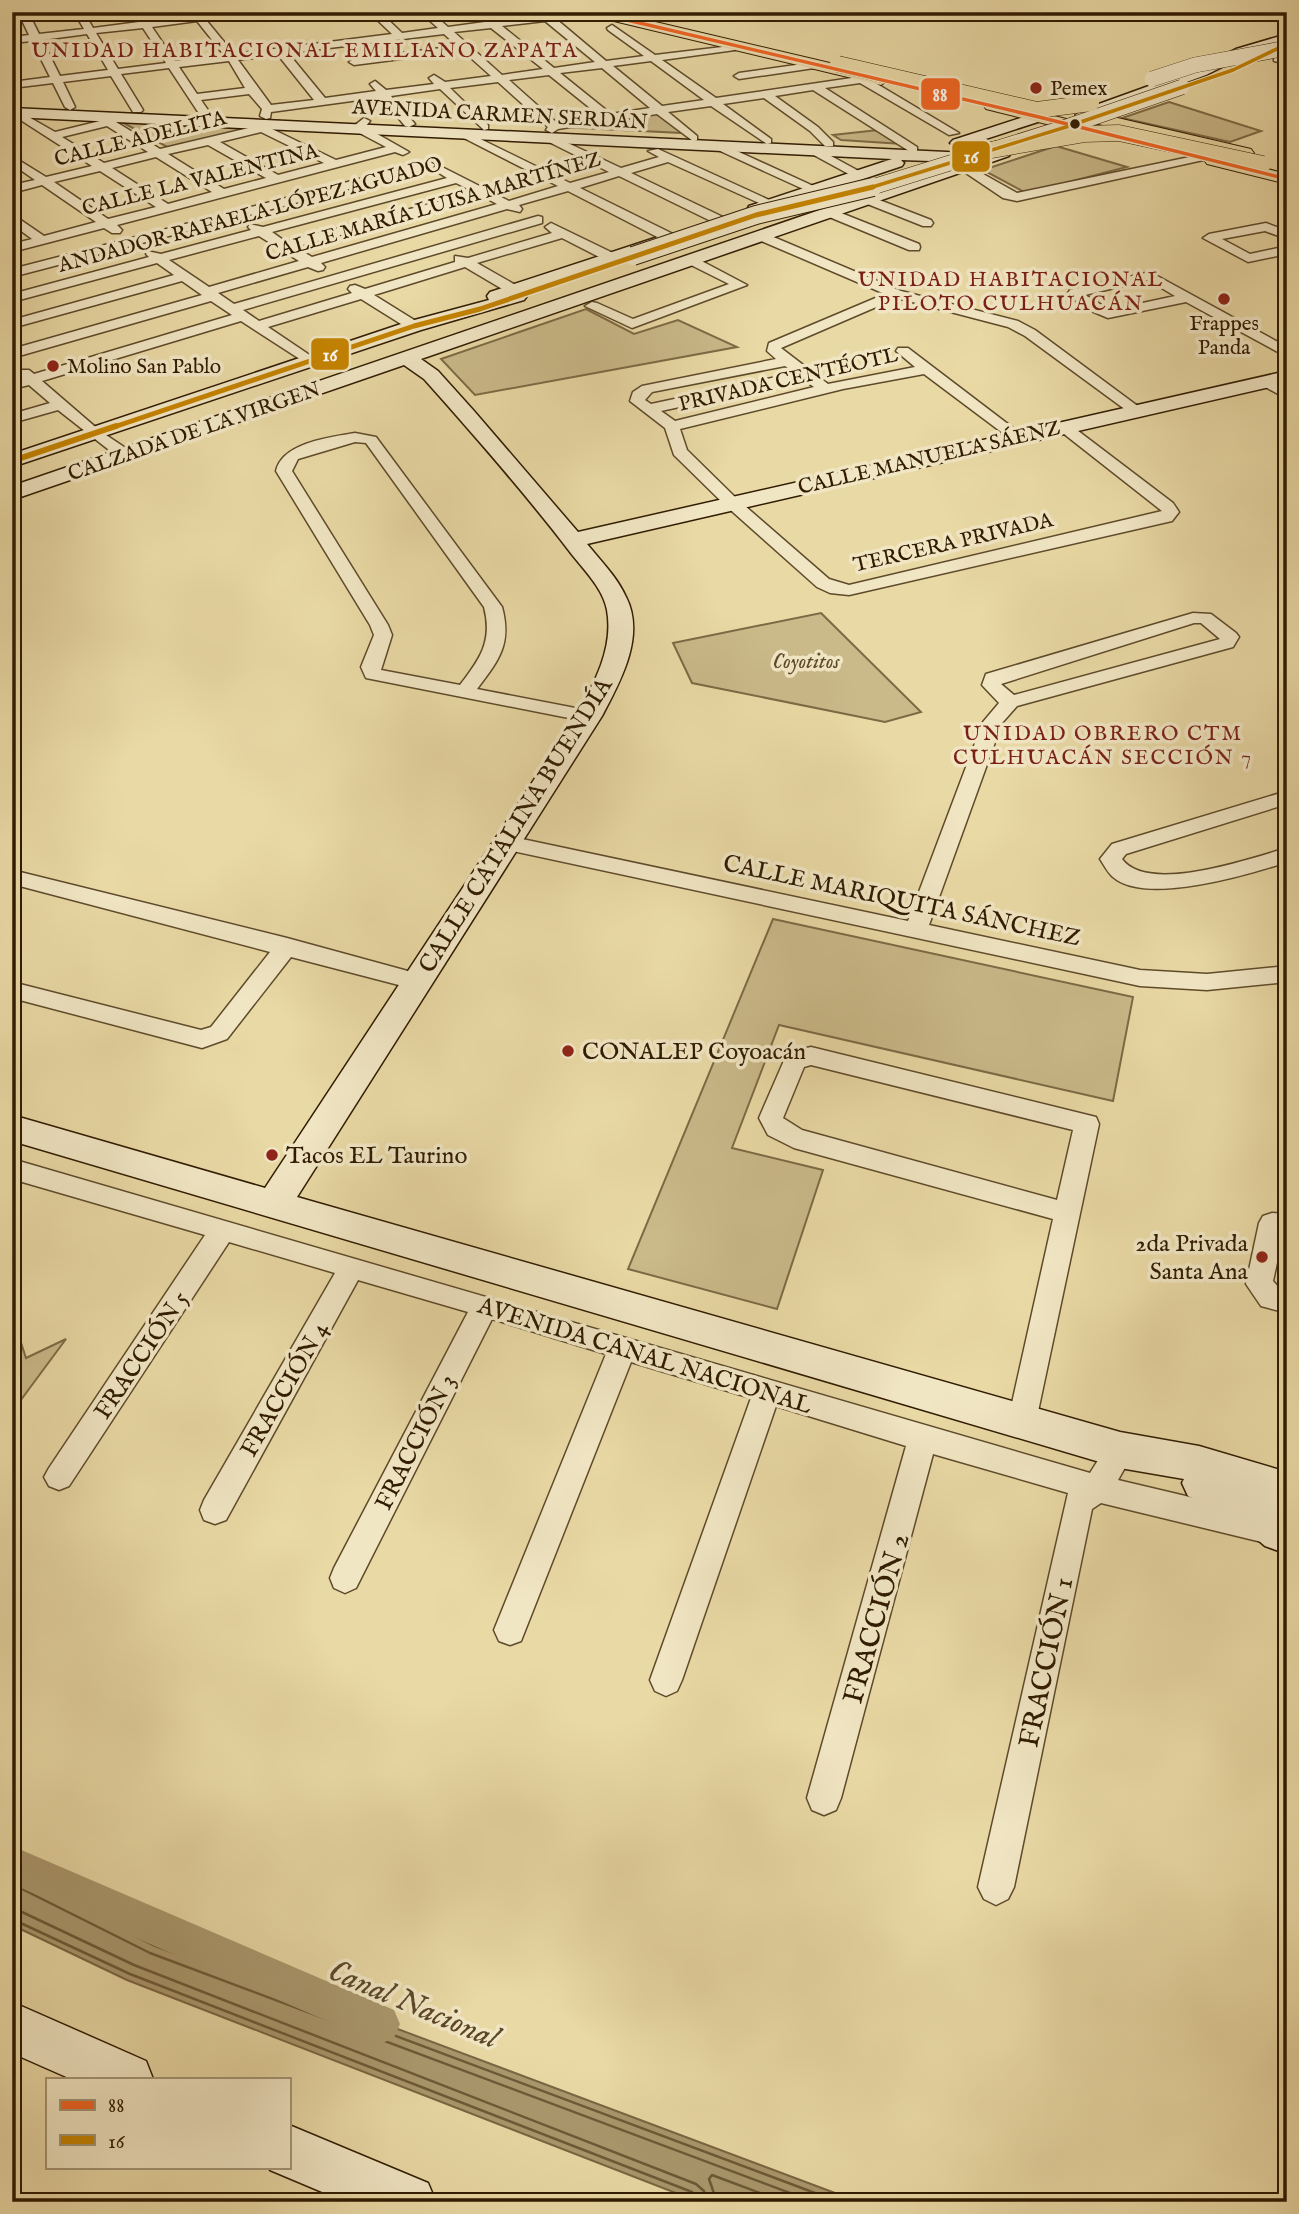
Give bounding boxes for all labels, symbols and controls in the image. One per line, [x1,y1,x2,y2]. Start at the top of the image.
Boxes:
district label: UNIDAD HABITACIONAL EMILIANO ZAPATA [31,38,579,65]
place label: Pemex [1050,76,1108,103]
line badge: 88 [920,77,961,111]
marker: Pemex [1028,80,1044,96]
text: 88 [933,84,947,108]
street label: AVENIDA CARMEN SERDÁN [350,93,648,137]
street label: CALLE ADELITA [52,105,230,174]
unlabelled marker [1068,117,1082,131]
street label: CALLE LA VALENTINA [79,138,322,223]
line badge: 16 [951,140,991,173]
street label: CALLE MARÍA LUISA MARTÍNEZ [262,146,605,268]
text: 16 [963,146,980,170]
street label: ANDADOR RAFAELA LÓPEZ AGUADO [54,150,445,280]
district label: UNIDAD HABITACIONAL PILOTO CULHUACÁN [858,267,1164,318]
marker: Frappes Panda [1216,291,1232,307]
place label: Frappes Panda [1189,311,1259,362]
line badge: 16 [310,337,350,371]
street label: PRIVADA CENTÉOTL [676,341,901,419]
text: 16 [322,344,339,368]
place label: Molino San Pablo [67,354,221,381]
marker: Molino San Pablo [45,358,61,374]
street label: CALZADA DE LA VIRGEN [65,376,324,488]
street label: CALLE MANUELA SÁENZ [795,414,1064,502]
street label: TERCERA PRIVADA [851,507,1057,580]
park label: Coyotitos [773,649,840,676]
street label: CALLE CATALINA BUENDÍA [412,672,621,979]
district label: UNIDAD OBRERO CTM CULHUACÁN SECCIÓN 7 [953,721,1253,772]
street label: CALLE MARIQUITA SÁNCHEZ [720,848,1083,955]
place label: CONALEP Coyoacán [582,1037,806,1068]
marker: CONALEP Coyoacán [560,1043,576,1059]
place label: Tacos EL Taurino [286,1141,467,1172]
marker: Tacos EL Taurino [264,1147,280,1163]
place label: 2da Privada Santa Ana [1135,1229,1249,1288]
marker: 2da Privada Santa Ana [1254,1249,1270,1265]
street label: FRACCIÓN 5 [88,1286,197,1426]
street label: AVENIDA CANAL NACIONAL [473,1291,816,1422]
street label: FRACCIÓN 4 [234,1316,337,1463]
street label: FRACCIÓN 3 [369,1370,464,1516]
street label: FRACCIÓN 2 [836,1529,918,1708]
street label: FRACCIÓN 1 [1012,1574,1083,1751]
water label: Canal Nacional [322,1951,507,2061]
legend [46,2078,290,2168]
text: 88 [108,2093,124,2120]
text: 16 [108,2129,126,2156]

